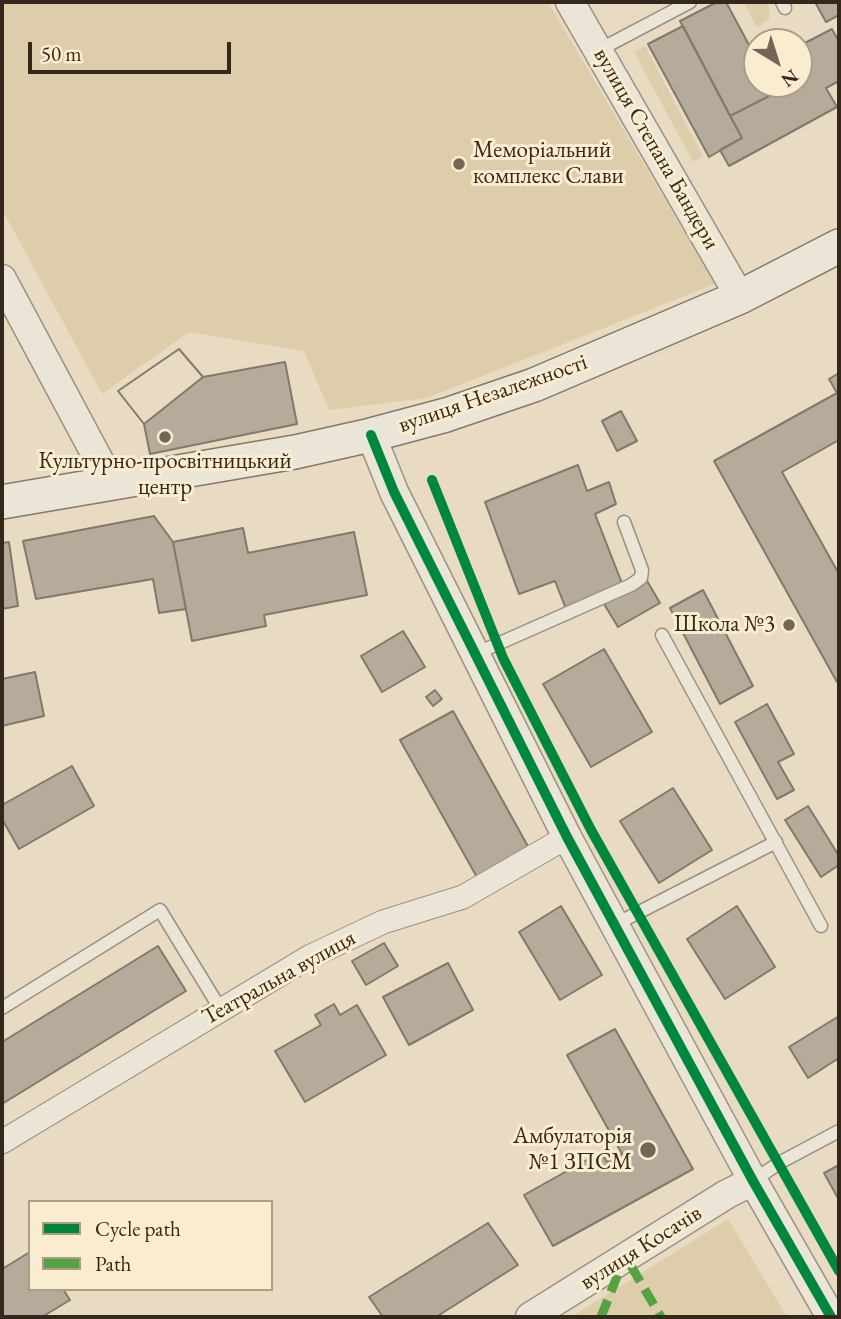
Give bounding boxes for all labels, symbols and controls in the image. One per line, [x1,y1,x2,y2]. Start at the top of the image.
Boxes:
scale bar [32,28,234,72]
north arrow [743,28,813,98]
text: 50 m [41,40,82,67]
street label: вулиця Степана Бандери [587,43,725,255]
text: N [776,64,804,93]
place label: Меморіальний комплекс Слави [473,137,624,191]
marker: Меморіальний комплекс Слави [451,156,467,172]
street label: вулиця Незалежності [395,349,591,439]
marker: Культурно-просвітницький центр [157,429,173,445]
place label: Культурно-просвітницький центр [38,448,292,502]
place label: Школа №3 [674,611,775,639]
marker: Школа №3 [781,617,797,633]
street label: Театральна вулиця [197,924,361,1032]
place label: Амбулаторія №1 ЗПСМ [513,1123,632,1177]
marker: Амбулаторія №1 ЗПСМ [638,1140,658,1160]
legend [28,1200,273,1291]
street label: вулиця Косачів [575,1200,707,1296]
text: Cycle path [95,1215,181,1242]
text: Path [95,1250,131,1277]

